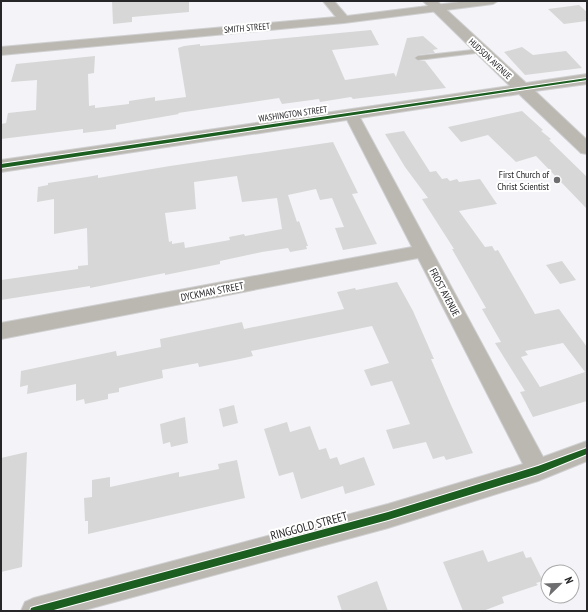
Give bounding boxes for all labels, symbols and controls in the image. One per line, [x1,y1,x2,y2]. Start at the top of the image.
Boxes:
street label: SMITH STREET [223,20,271,35]
street label: HUDSON AVENUE [467,36,514,81]
street label: WASHINGTON STREET [258,103,328,124]
place label: First Church of Christ Scientist [497,168,549,193]
marker: First Church of Christ Scientist [552,175,562,185]
street label: FROST AVENUE [426,266,463,318]
street label: DYCKMAN STREET [180,279,245,304]
street label: RINGGOLD STREET [269,508,350,543]
north arrow [540,564,580,604]
text: N [562,575,577,586]

